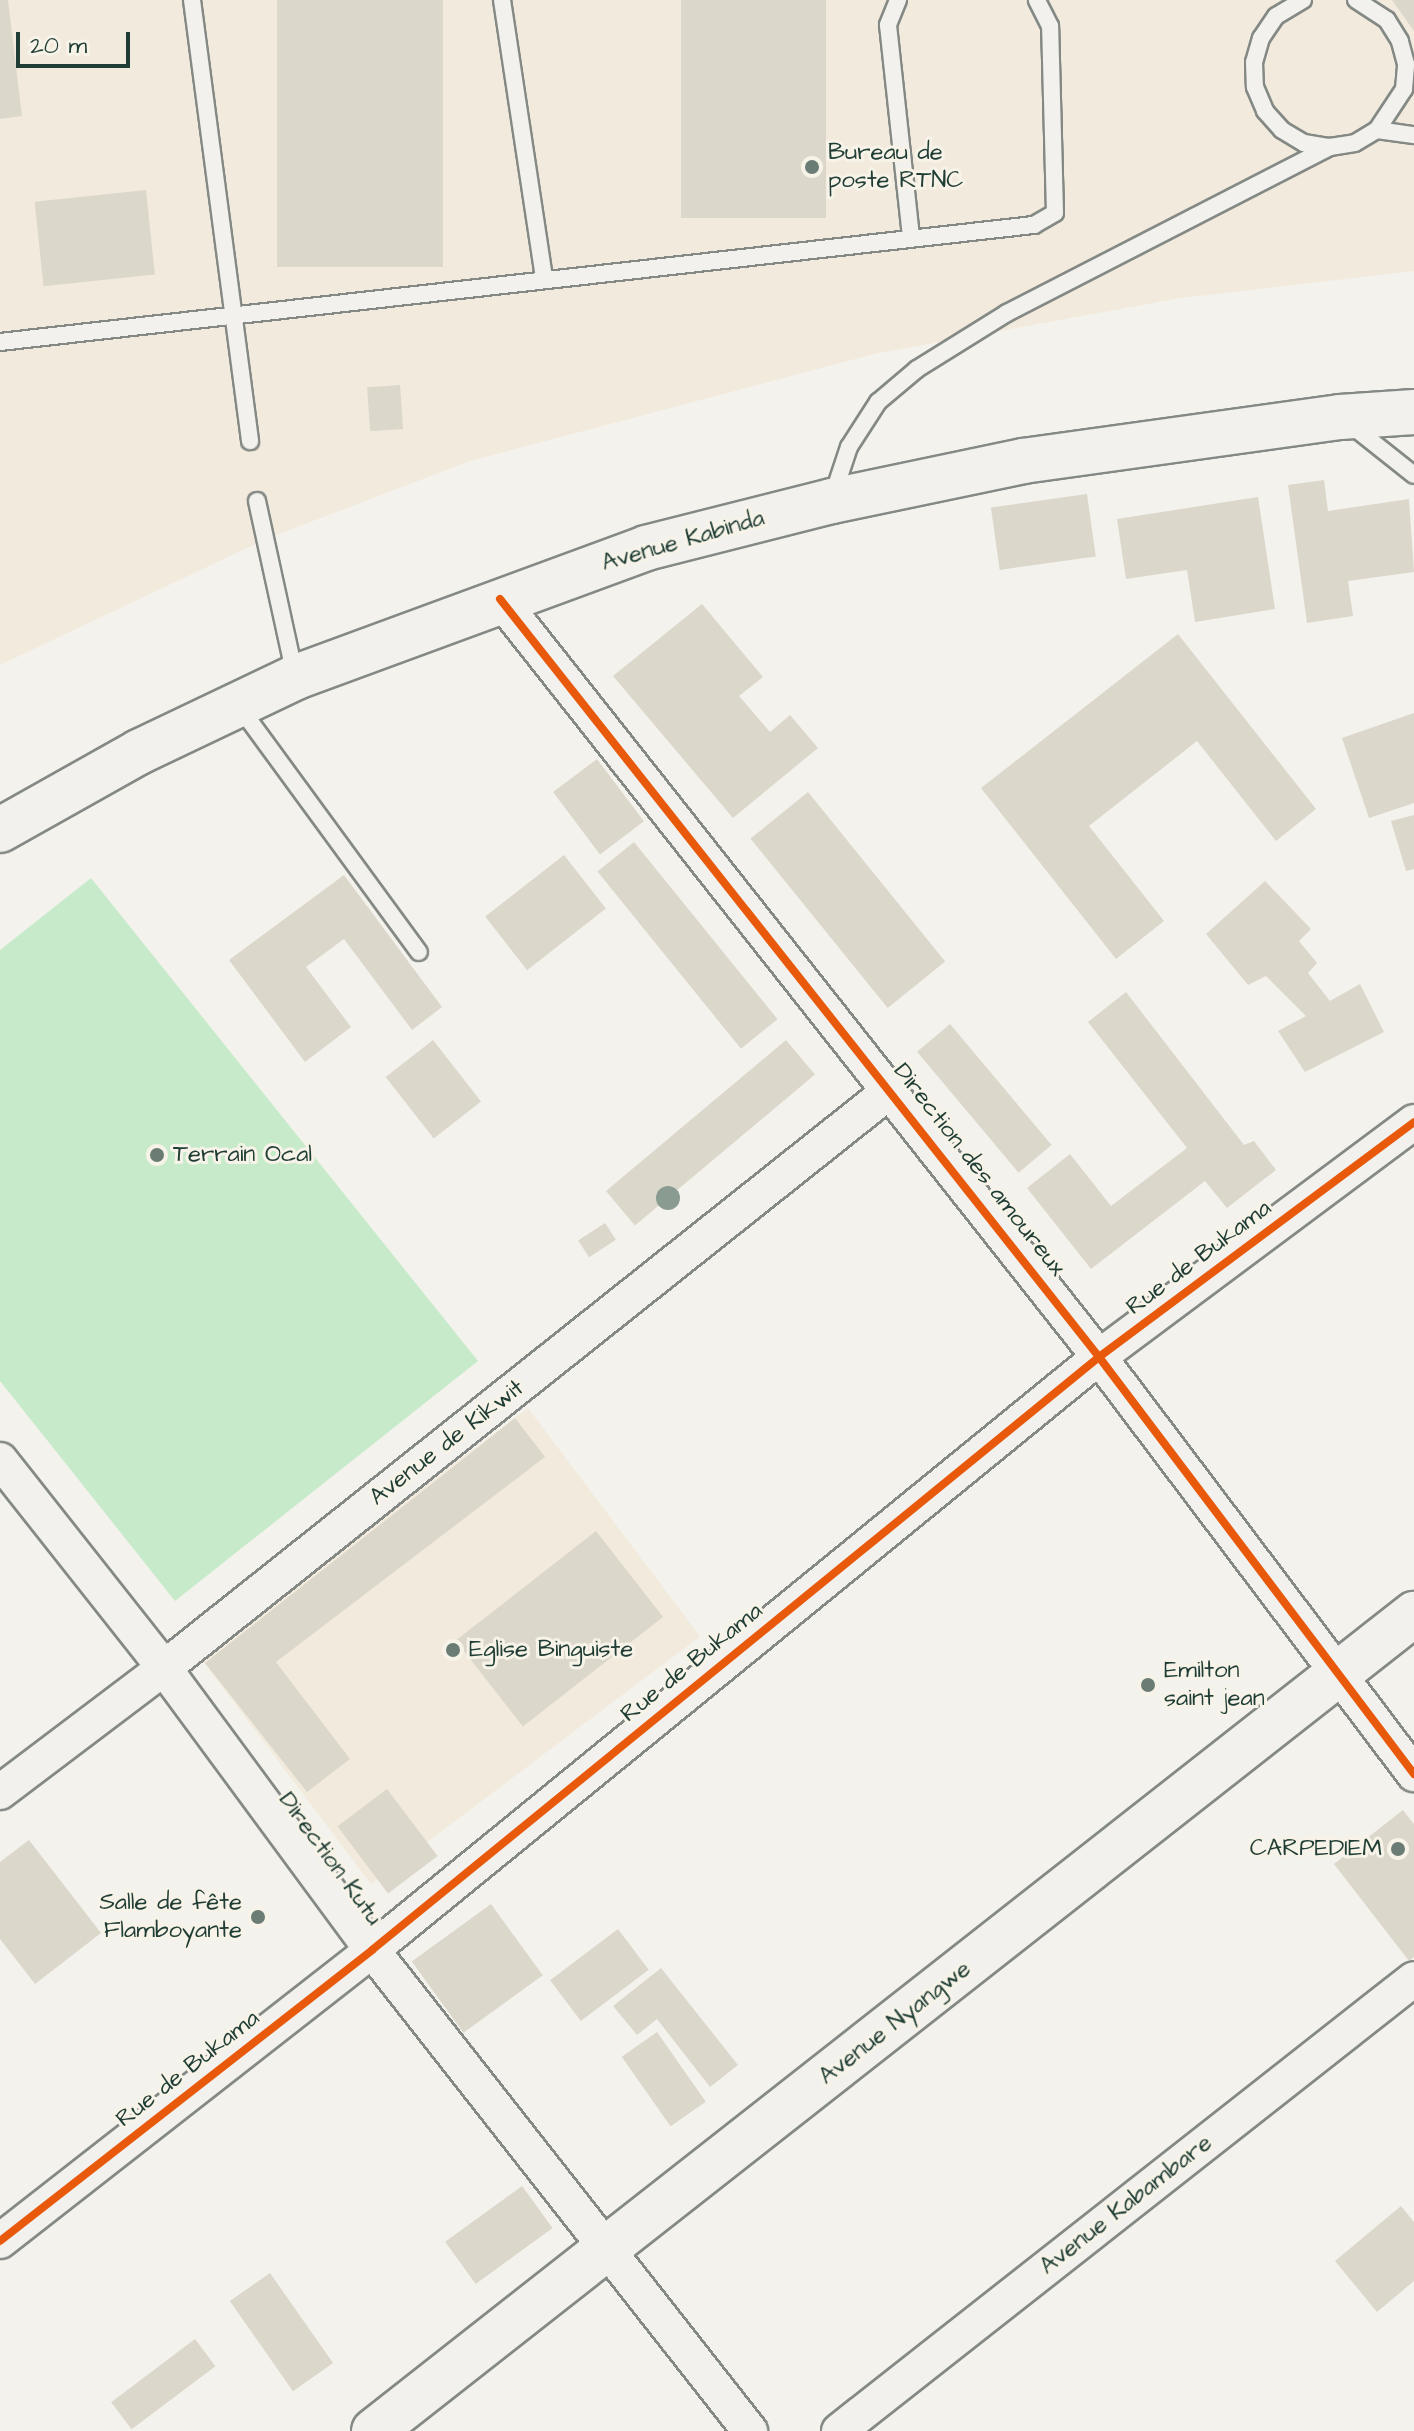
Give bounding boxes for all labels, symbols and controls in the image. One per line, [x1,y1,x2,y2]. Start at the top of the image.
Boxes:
scale bar [20,16,134,66]
text: 20 m [30,29,87,63]
place label: Bureau de poste RTNC [828,139,963,195]
marker: Bureau de poste RTNC [803,158,821,176]
street label: Avenue Kabinda [598,504,768,578]
street label: Direction des amoureux [887,1058,1071,1282]
place label: Terrain Ocal [173,1141,312,1169]
marker: Terrain Ocal [148,1146,166,1164]
street label: Rue de Bukama [1121,1194,1277,1322]
street label: Avenue de Kikwit [364,1374,530,1512]
street label: Rue de Bukama [615,1597,769,1729]
place label: Eglise Binguiste [469,1636,633,1664]
marker: Eglise Binguiste [444,1641,462,1659]
place label: Emilton saint jean [1164,1657,1265,1713]
marker: Emilton saint jean [1139,1676,1157,1694]
street label: Direction Kutu [272,1787,388,1931]
place label: CARPEDIEM [1250,1835,1382,1863]
marker: CARPEDIEM [1389,1840,1407,1858]
place label: Salle de fête Flamboyante [99,1889,242,1945]
marker: Salle de fête Flamboyante [249,1908,267,1926]
street label: Avenue Nyangwe [813,1955,977,2091]
street label: Rue de Bukama [111,2004,265,2134]
street label: Avenue Kabambare [1034,2129,1218,2281]

